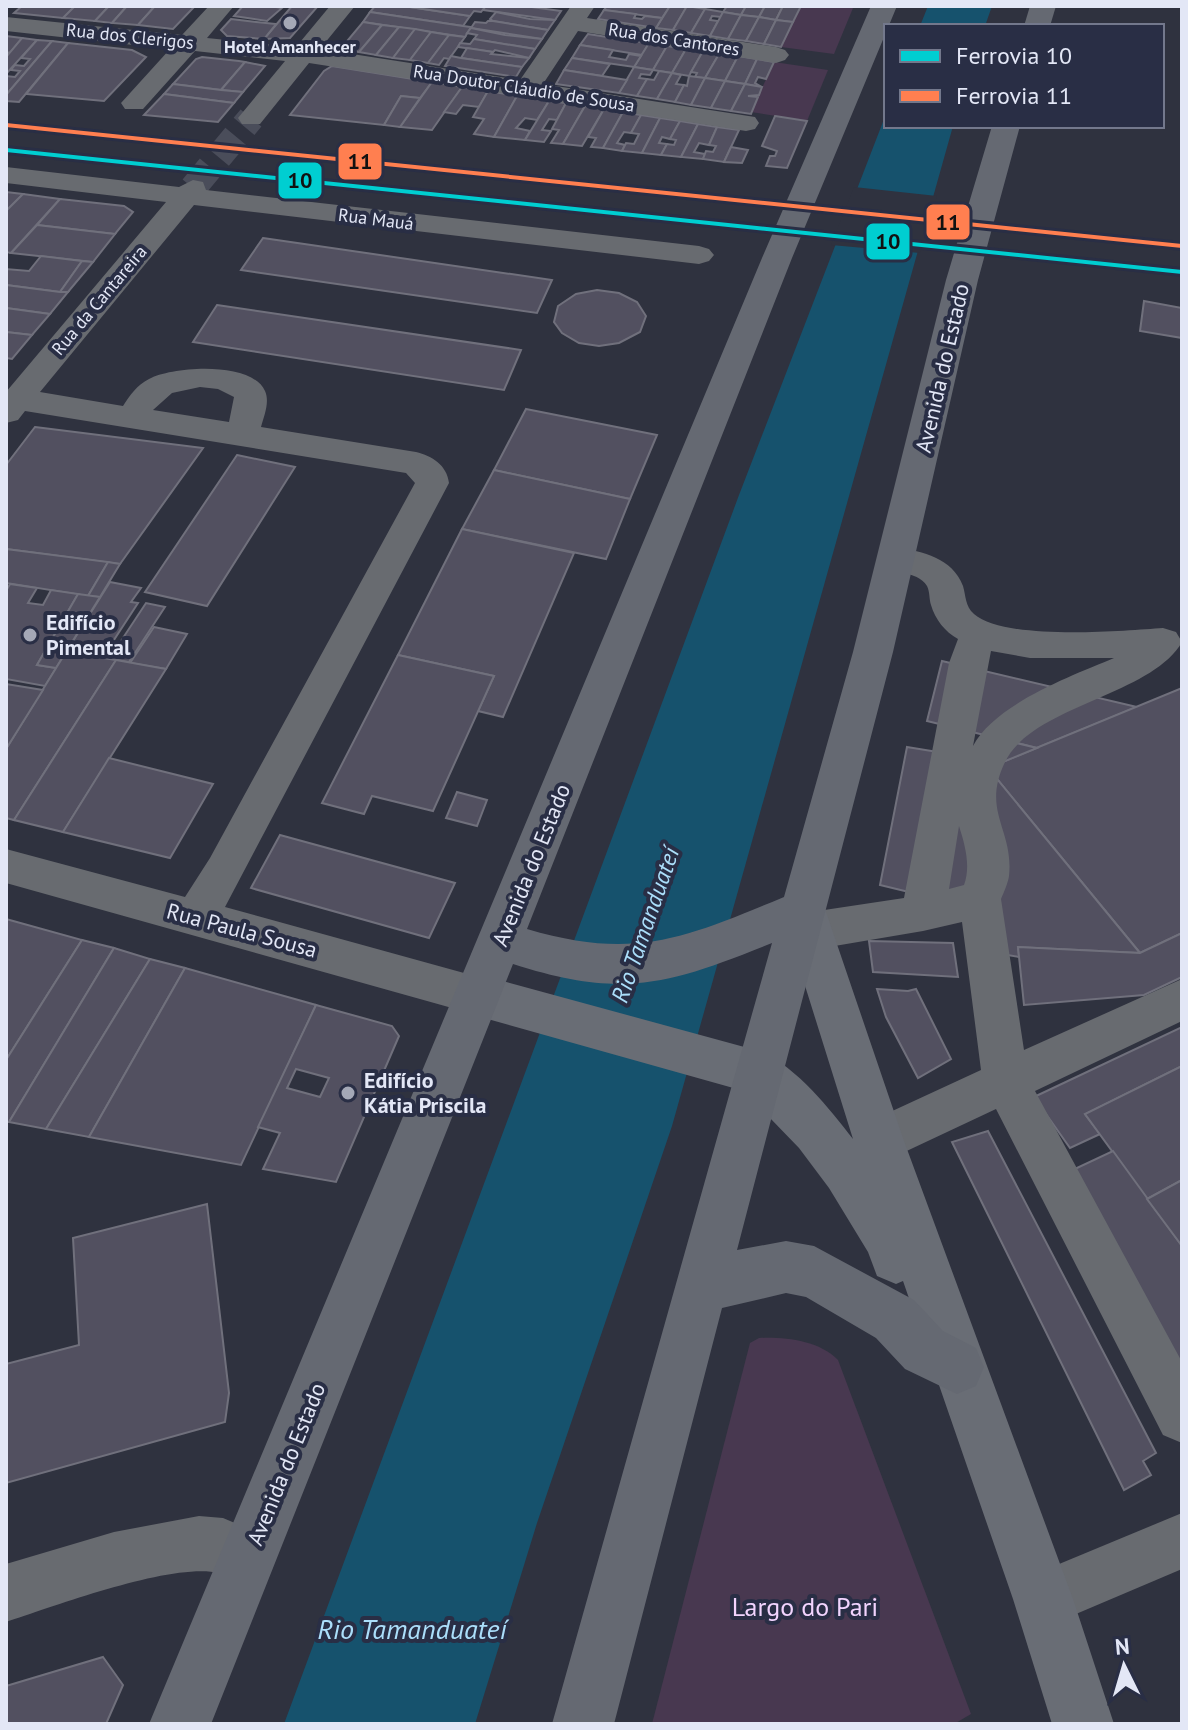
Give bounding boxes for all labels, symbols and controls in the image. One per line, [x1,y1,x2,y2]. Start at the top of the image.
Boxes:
marker: Hotel Amanhecer [281,14,299,32]
street label: Rua dos Cantores [607,17,741,61]
street label: Rua dos Clerigos [65,18,195,54]
legend [884,24,1164,128]
place label: Hotel Amanhecer [224,35,357,58]
text: Ferrovia 10 [956,40,1072,71]
street label: Rua Doutor Cláudio de Sousa [412,59,636,117]
text: Ferrovia 11 [956,80,1072,111]
line badge: 11 [337,142,383,181]
text: 11 [348,147,372,175]
line badge: 10 [277,161,323,200]
text: 10 [288,166,312,194]
street label: Rua Mauá [337,203,415,235]
line badge: 11 [925,203,971,241]
text: 11 [936,208,960,236]
line badge: 10 [865,222,911,261]
text: 10 [876,227,900,255]
street label: Rua da Cantareira [46,240,152,360]
street label: Avenida do Estado [909,281,975,455]
place label: Edifício Pimental [46,608,131,661]
marker: Edifício Pimental [21,626,39,644]
street label: Avenida do Estado [486,780,576,950]
water label: Rio Tamanduateí [604,841,687,1007]
street label: Rua Paula Sousa [164,896,320,964]
place label: Edifício Kátia Priscila [364,1066,486,1119]
marker: Edifício Kátia Priscila [339,1084,357,1102]
street label: Avenida do Estado [241,1379,331,1549]
park label: Largo do Pari [732,1590,878,1623]
water label: Rio Tamanduateí [317,1610,509,1647]
north arrow [1084,1626,1164,1706]
text: N [1114,1631,1131,1661]

